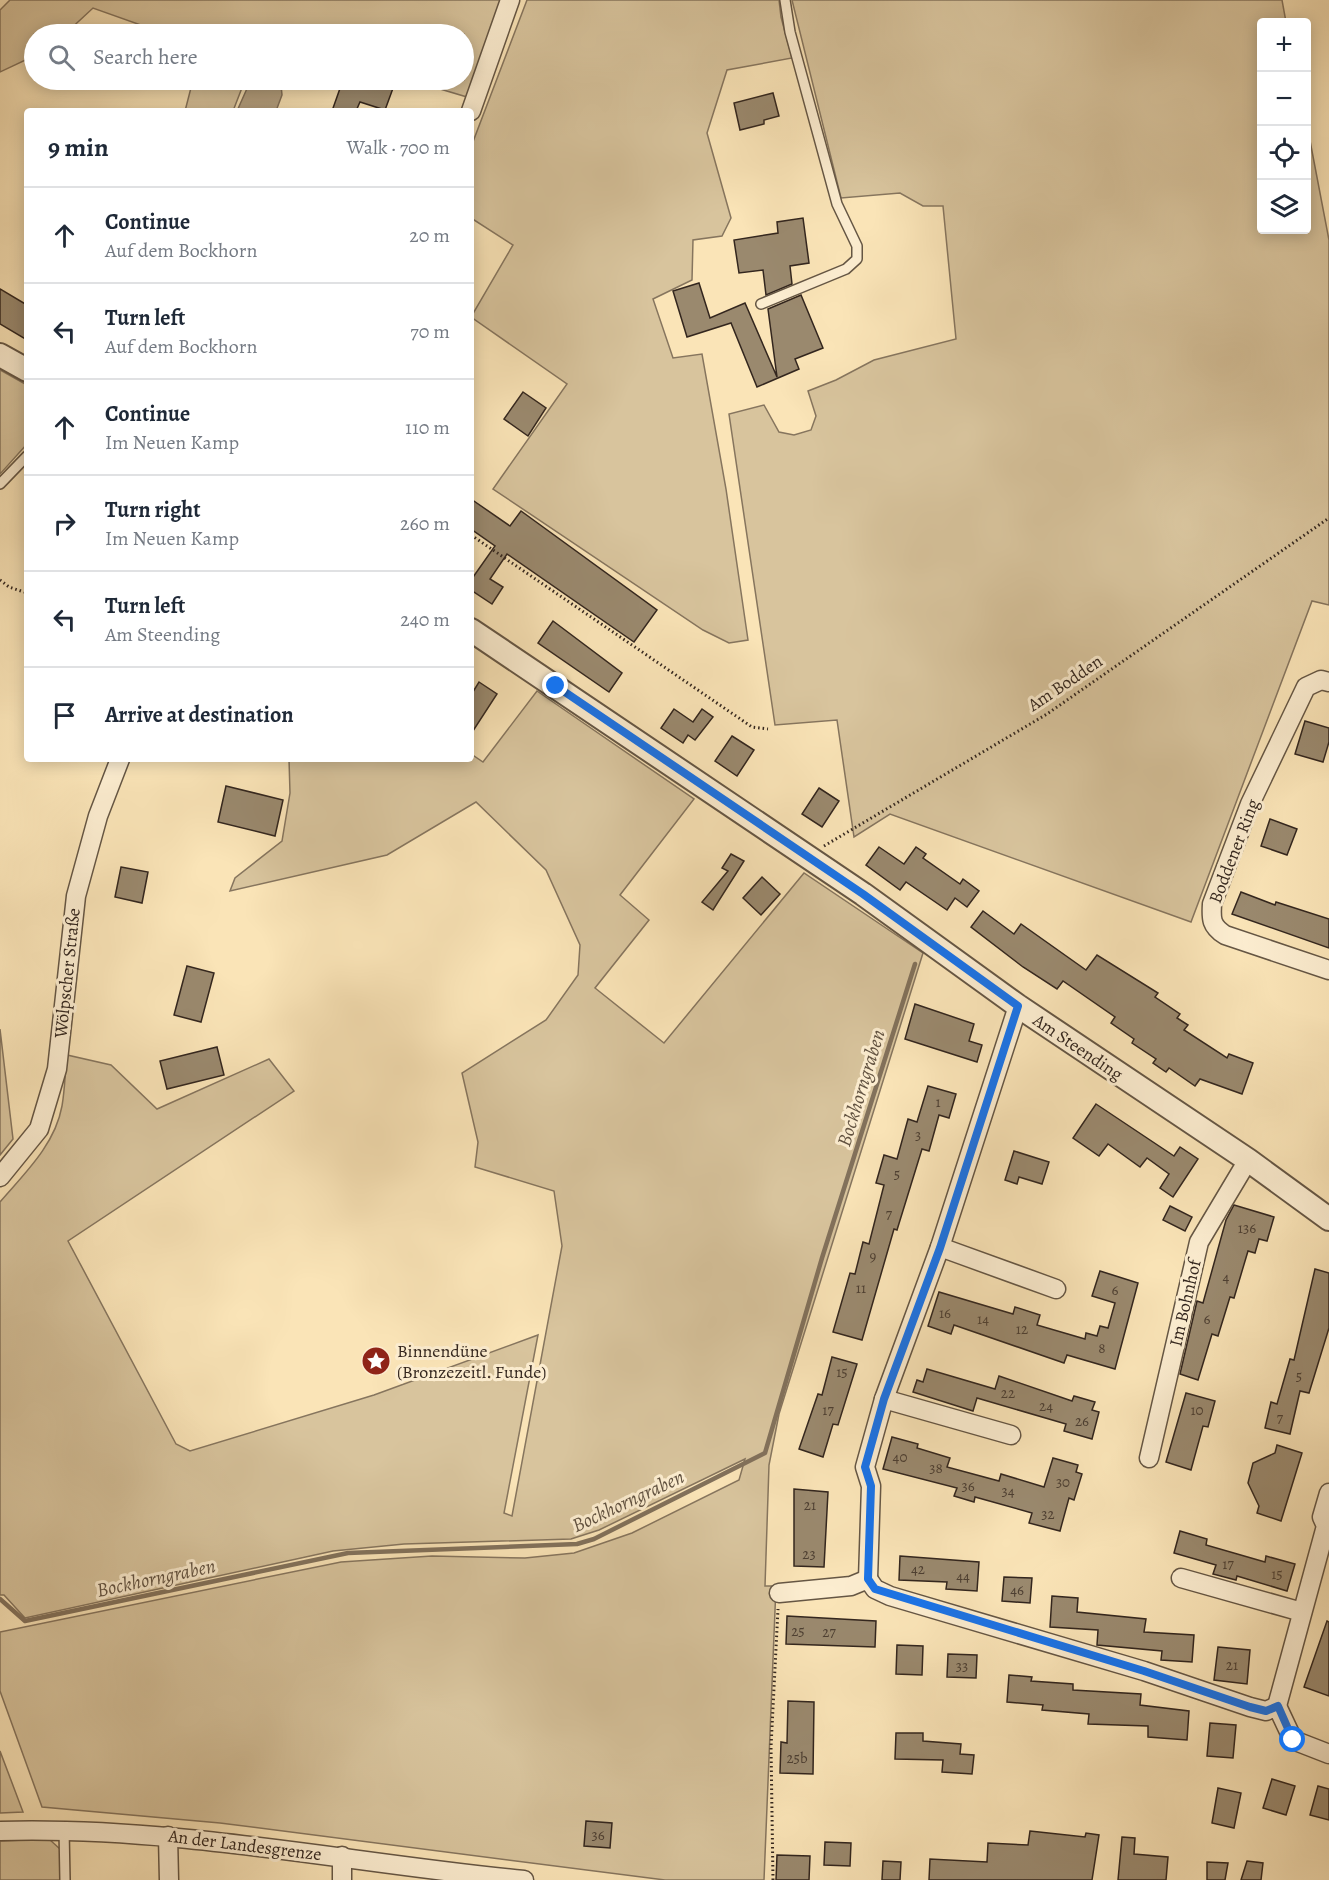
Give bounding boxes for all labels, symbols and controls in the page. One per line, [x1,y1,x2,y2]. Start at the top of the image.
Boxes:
map controls [1257,18,1311,234]
button: + [1257,18,1311,72]
search box [24,24,474,90]
icon: search [45,41,78,74]
text: Search here [93,42,198,72]
button: − [1257,72,1311,126]
button: locate [1257,126,1311,180]
text: 9 min [48,130,109,165]
text: Walk · 700 m [347,134,450,161]
button: layers [1257,180,1311,234]
text: Continue [105,207,190,237]
icon: ahead [48,219,81,252]
text: 20 m [409,222,450,249]
text: Auf dem Bockhorn [105,237,257,264]
text: Turn left [105,303,185,333]
icon: left [48,315,81,348]
text: 70 m [410,318,450,345]
text: Auf dem Bockhorn [105,333,257,360]
text: Continue [105,399,190,429]
icon: ahead [48,411,81,444]
text: 110 m [405,414,450,441]
text: Im Neuen Kamp [105,429,239,456]
text: Turn right [105,495,201,525]
icon: right [48,507,81,540]
text: 260 m [400,510,450,537]
text: Im Neuen Kamp [105,525,239,552]
text: Turn left [105,591,185,621]
icon: left [48,603,81,636]
text: 240 m [400,606,450,633]
text: Am Steending [105,621,220,648]
street label: Am Bodden [1022,649,1107,717]
route end [542,672,568,698]
icon: arrive [48,699,81,732]
text: Arrive at destination [105,700,294,730]
street label: Boddener Ring [1203,795,1265,907]
street label: Wölpscher Straße [48,907,86,1040]
street label: Am Steending [1027,1007,1128,1086]
water label: Bockhorngraben [830,1026,892,1150]
house number: 1 [935,1092,941,1112]
house number: 3 [915,1125,921,1145]
house number: 5 [894,1164,900,1184]
house number: 7 [886,1204,893,1224]
house number: 136 [1238,1218,1256,1238]
house number: 9 [870,1246,877,1266]
street label: Im Bohnhof [1163,1254,1207,1349]
house number: 4 [1223,1267,1230,1287]
house number: 11 [856,1278,866,1298]
house number: 6 [1112,1280,1119,1300]
house number: 16 [939,1303,951,1323]
house number: 14 [977,1309,989,1329]
house number: 6 [1204,1309,1211,1329]
house number: 12 [1016,1319,1028,1339]
house number: 8 [1098,1338,1106,1358]
place label: Binnendüne (Bronzezeitl. Funde) [397,1339,546,1384]
place icon: Binnendüne (Bronzezeitl. Funde) [360,1345,392,1377]
house number: 15 [836,1362,848,1382]
house number: 5 [1296,1366,1302,1386]
house number: 22 [1001,1383,1015,1403]
house number: 24 [1039,1396,1053,1416]
house number: 17 [822,1400,834,1420]
house number: 10 [1190,1400,1204,1420]
house number: 7 [1277,1408,1284,1428]
house number: 26 [1075,1411,1089,1431]
house number: 40 [893,1447,907,1467]
house number: 38 [929,1458,943,1478]
water label: Bockhorngraben [568,1463,689,1539]
house number: 30 [1056,1472,1070,1492]
house number: 36 [961,1476,975,1496]
house number: 34 [1001,1481,1015,1501]
house number: 21 [804,1495,816,1515]
house number: 32 [1041,1504,1055,1524]
house number: 23 [802,1544,816,1564]
water label: Bockhorngraben [94,1552,218,1604]
house number: 17 [1222,1554,1234,1574]
house number: 42 [911,1559,925,1579]
house number: 15 [1271,1564,1283,1584]
house number: 44 [956,1566,970,1586]
house number: 46 [1010,1580,1024,1600]
house number: 25 [791,1621,805,1641]
house number: 27 [822,1622,836,1642]
house number: 21 [1226,1655,1238,1675]
house number: 33 [956,1656,968,1676]
route start [1279,1726,1305,1752]
house number: 25b [786,1748,808,1768]
street label: An der Landesgrenze [166,1824,323,1866]
house number: 36 [591,1825,605,1845]

